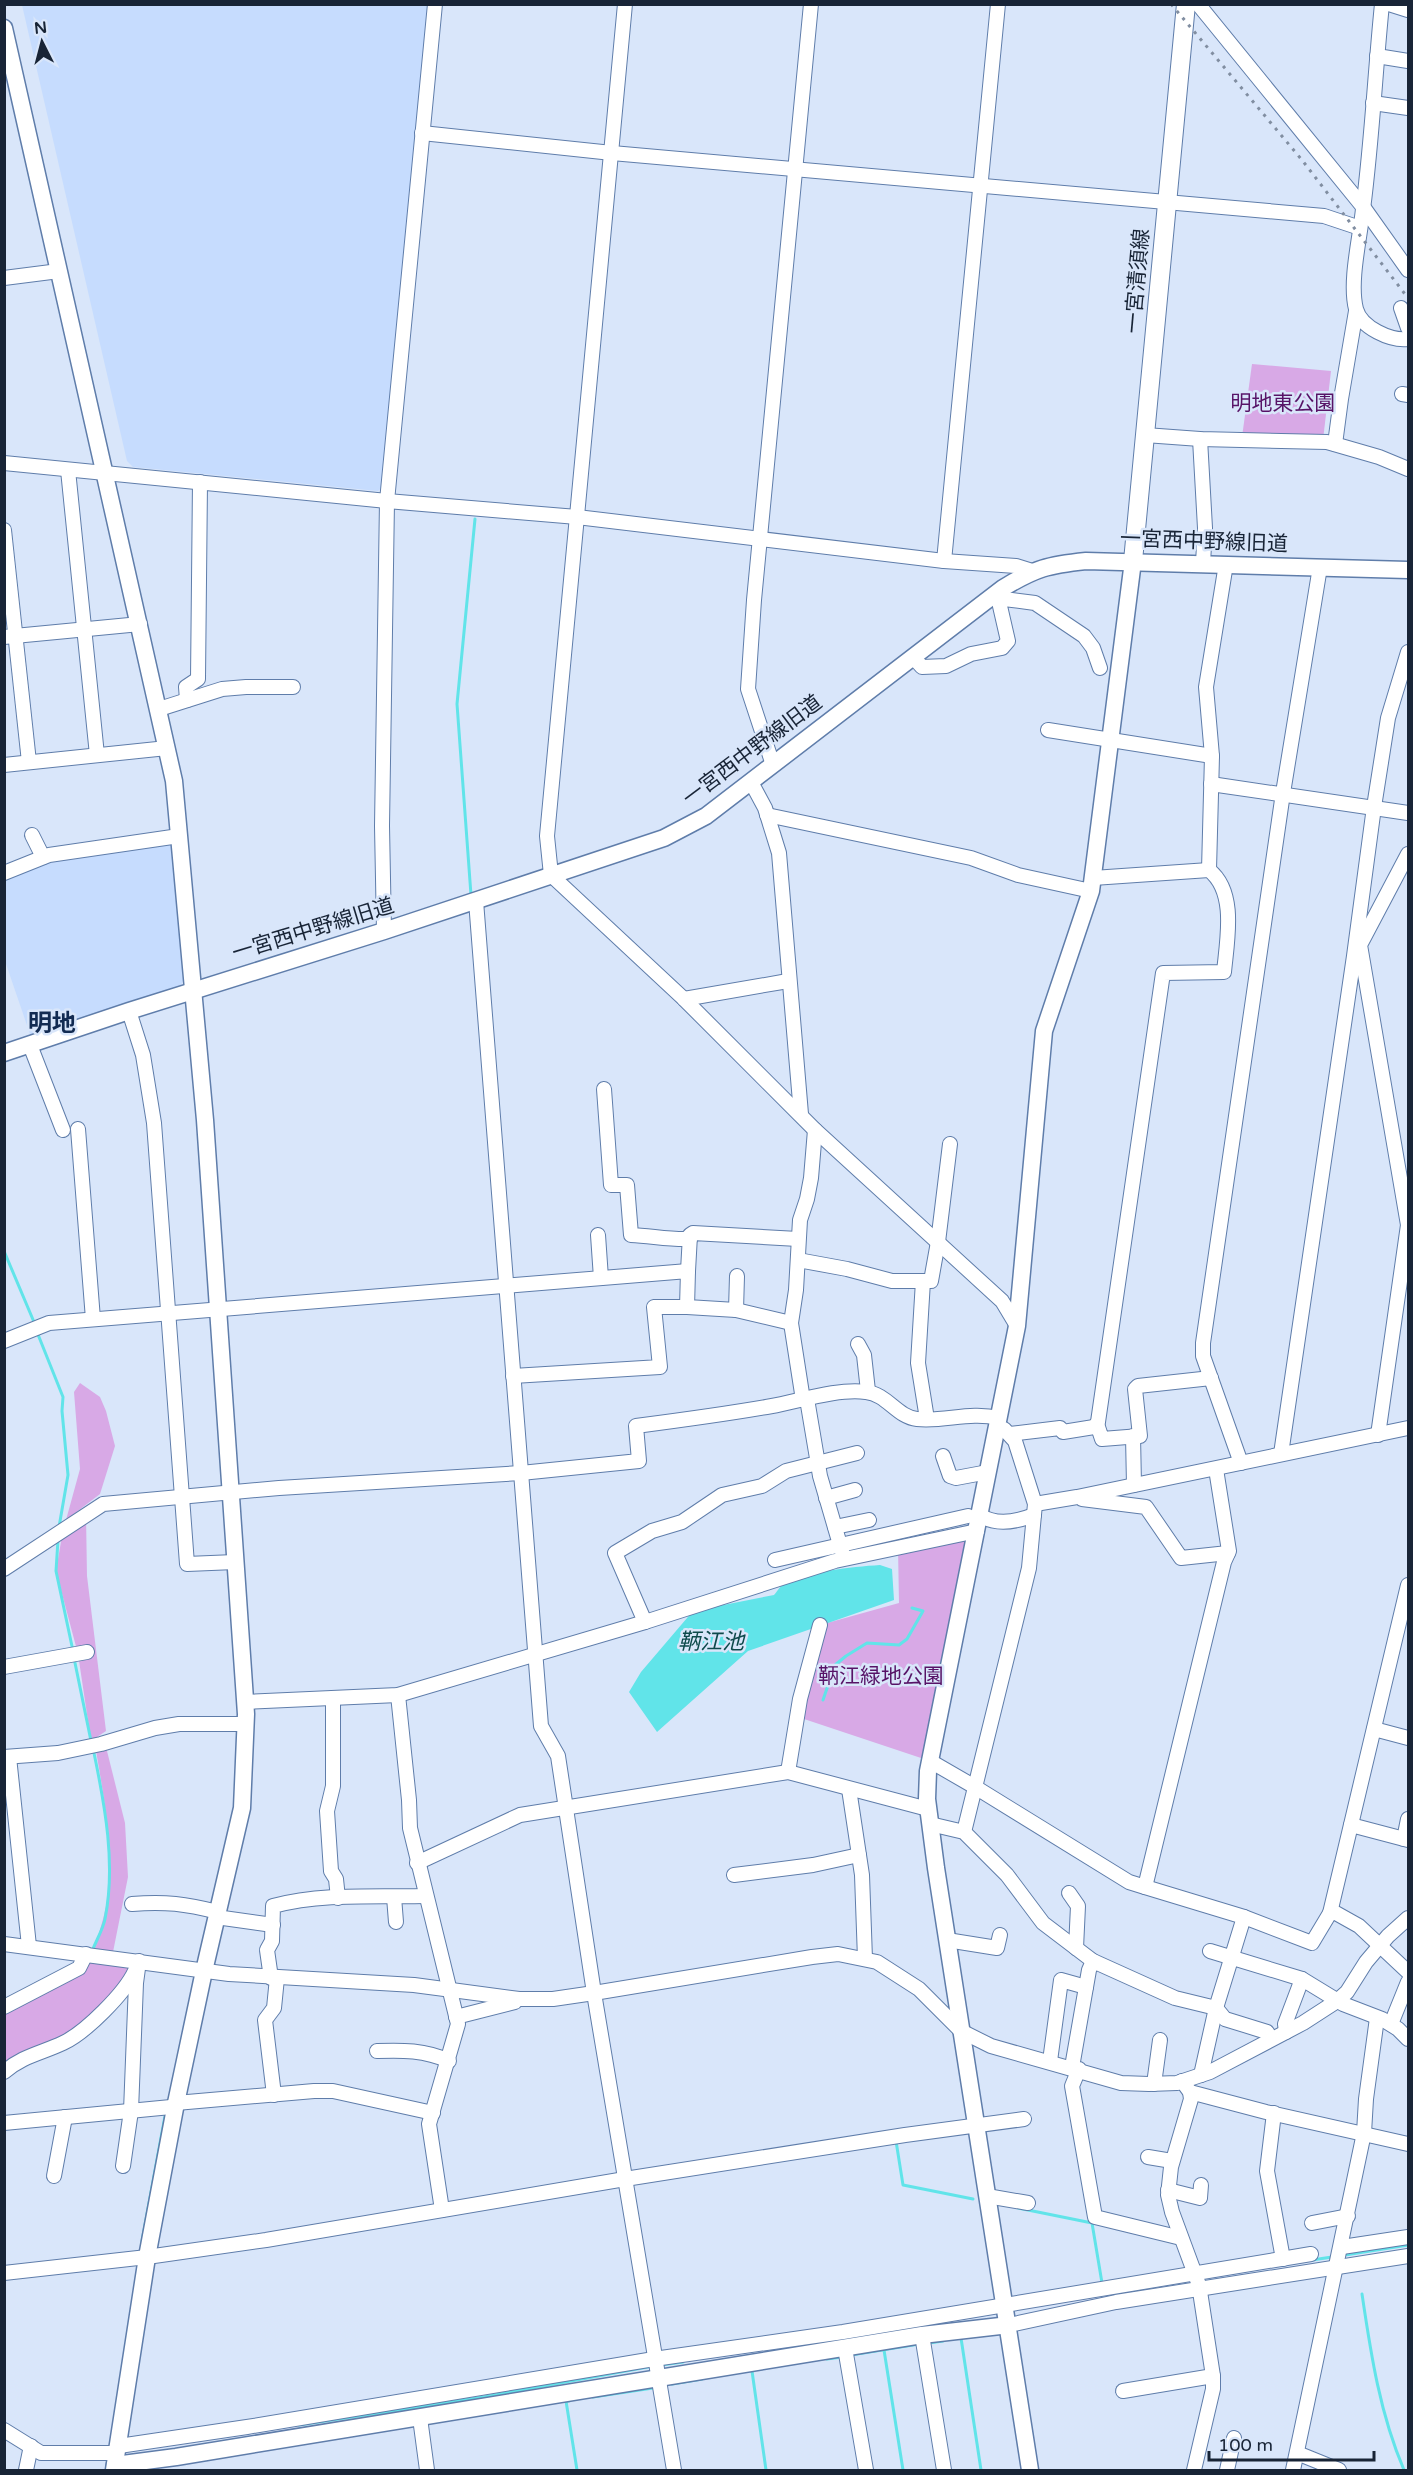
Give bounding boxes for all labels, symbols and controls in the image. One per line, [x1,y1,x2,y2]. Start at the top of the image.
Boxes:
north arrow [12,12,72,72]
text: N [33,17,48,39]
street label: 一宮清須線 [1120,228,1155,334]
park label: 明地東公園 [1231,391,1336,416]
street label: 一宮西中野線旧道 [1120,526,1288,557]
street label: 一宮西中野線旧道 [678,690,827,811]
street label: 一宮西中野線旧道 [229,893,397,966]
district label: 明地 [28,1009,76,1038]
water label: 鞆江池 [678,1629,746,1655]
park label: 鞆江緑地公園 [818,1664,944,1689]
scale bar [1209,2424,1374,2462]
text: 100 m [1218,2434,1273,2456]

